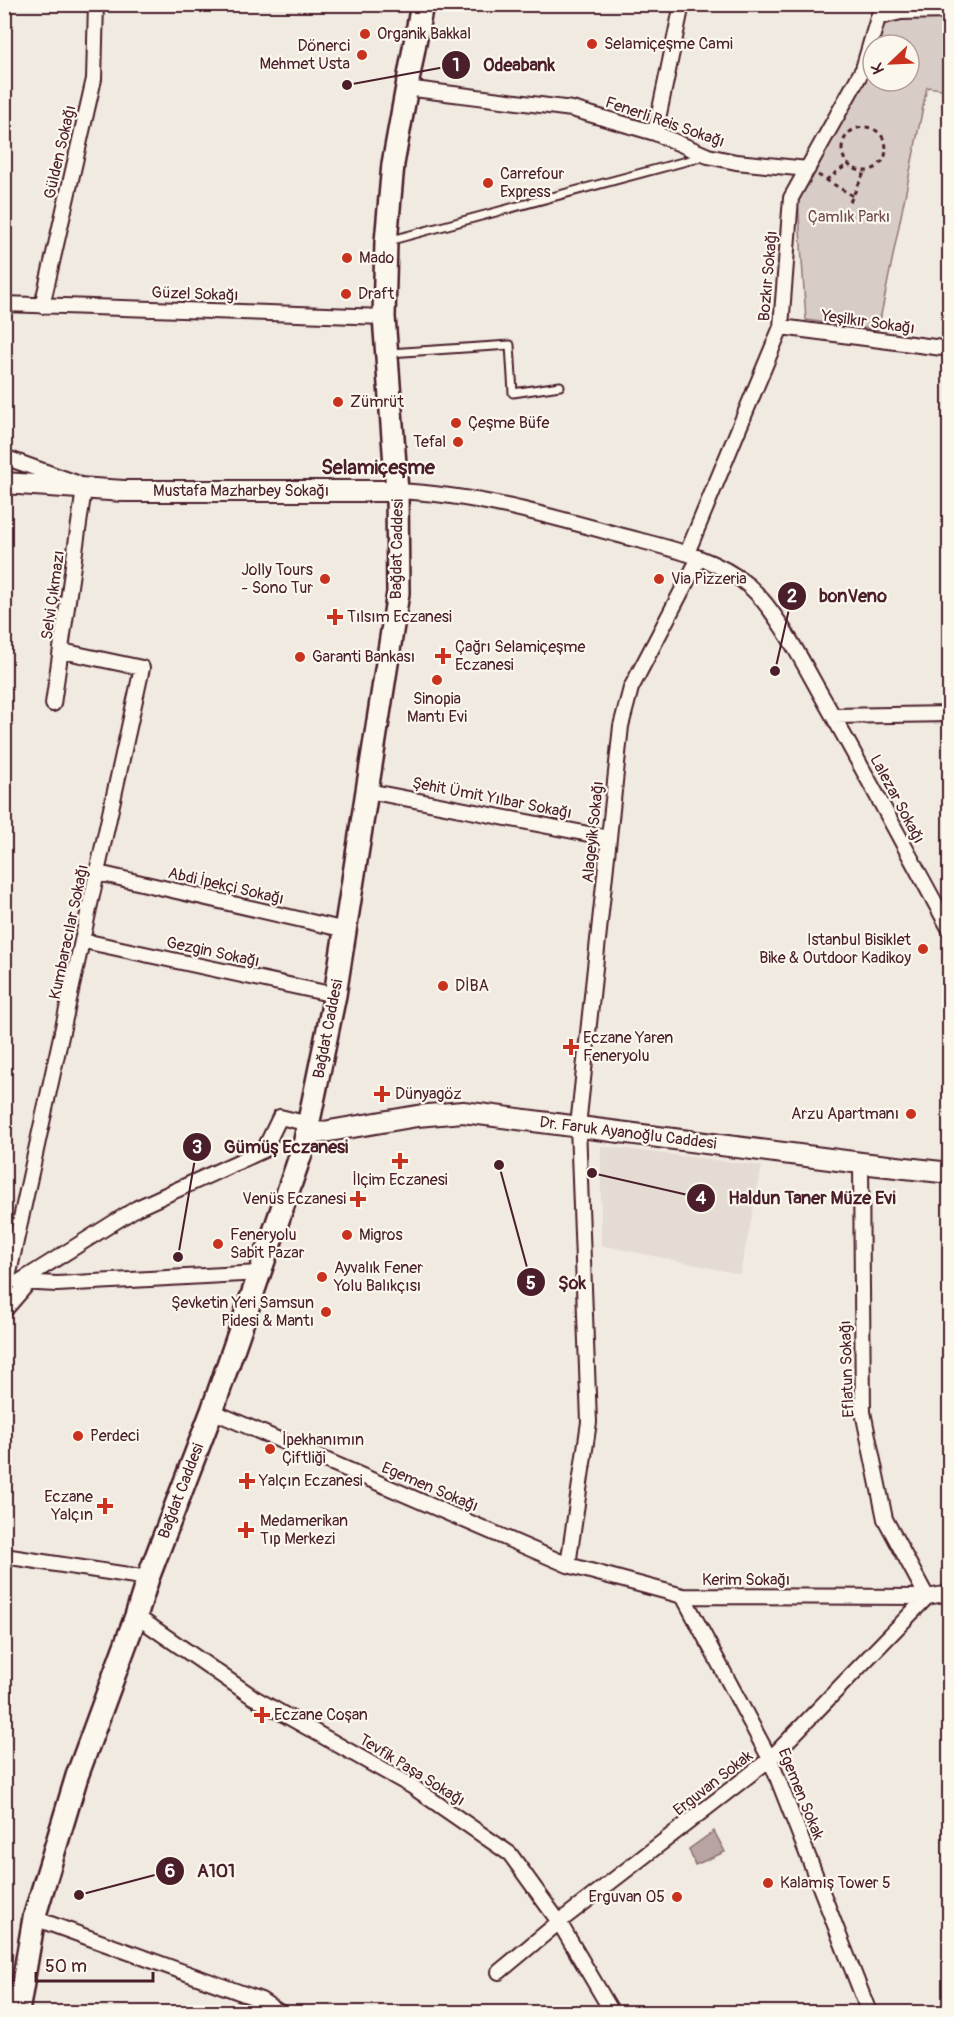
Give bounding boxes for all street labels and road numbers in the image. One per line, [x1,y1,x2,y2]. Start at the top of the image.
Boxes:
street label: Fenerli Reis Sokağı [603,92,727,152]
street label: Gülden Sokağı [40,103,80,201]
street label: Bozkır Sokağı [754,230,782,322]
street label: Güzel Sokağı [151,282,239,306]
street label: Yeşilkır Sokağı [819,305,916,338]
street label: Mustafa Mazharbey Sokağı [153,481,329,501]
street label: Bağdat Caddesi [386,498,408,599]
street label: Selvi Çıkmazı [37,549,69,641]
street label: Lalezar Sokağı [865,751,929,847]
street label: Şehit Ümit Yılbar Sokağı [410,773,574,823]
street label: Alageyik Sokağı [578,780,608,884]
street label: Kumbaracılar Sokağı [45,863,93,1001]
street label: Abdi İpekçi Sokağı [166,863,286,909]
street label: Gezgin Sokağı [165,932,261,972]
street label: Bağdat Caddesi [309,978,347,1080]
street label: Dr. Faruk Ayanoğlu Caddesi [538,1112,718,1154]
street label: Eflatun Sokağı [835,1320,859,1418]
street label: Bağdat Caddesi [154,1440,208,1542]
street label: Egemen Sokağı [379,1458,481,1516]
street label: Kerim Sokağı [702,1570,790,1590]
street label: Tevfik Paşa Sokağı [355,1729,469,1811]
street label: Egemen Sokak [774,1745,829,1843]
street label: Erguvan Sokak [669,1746,757,1820]

